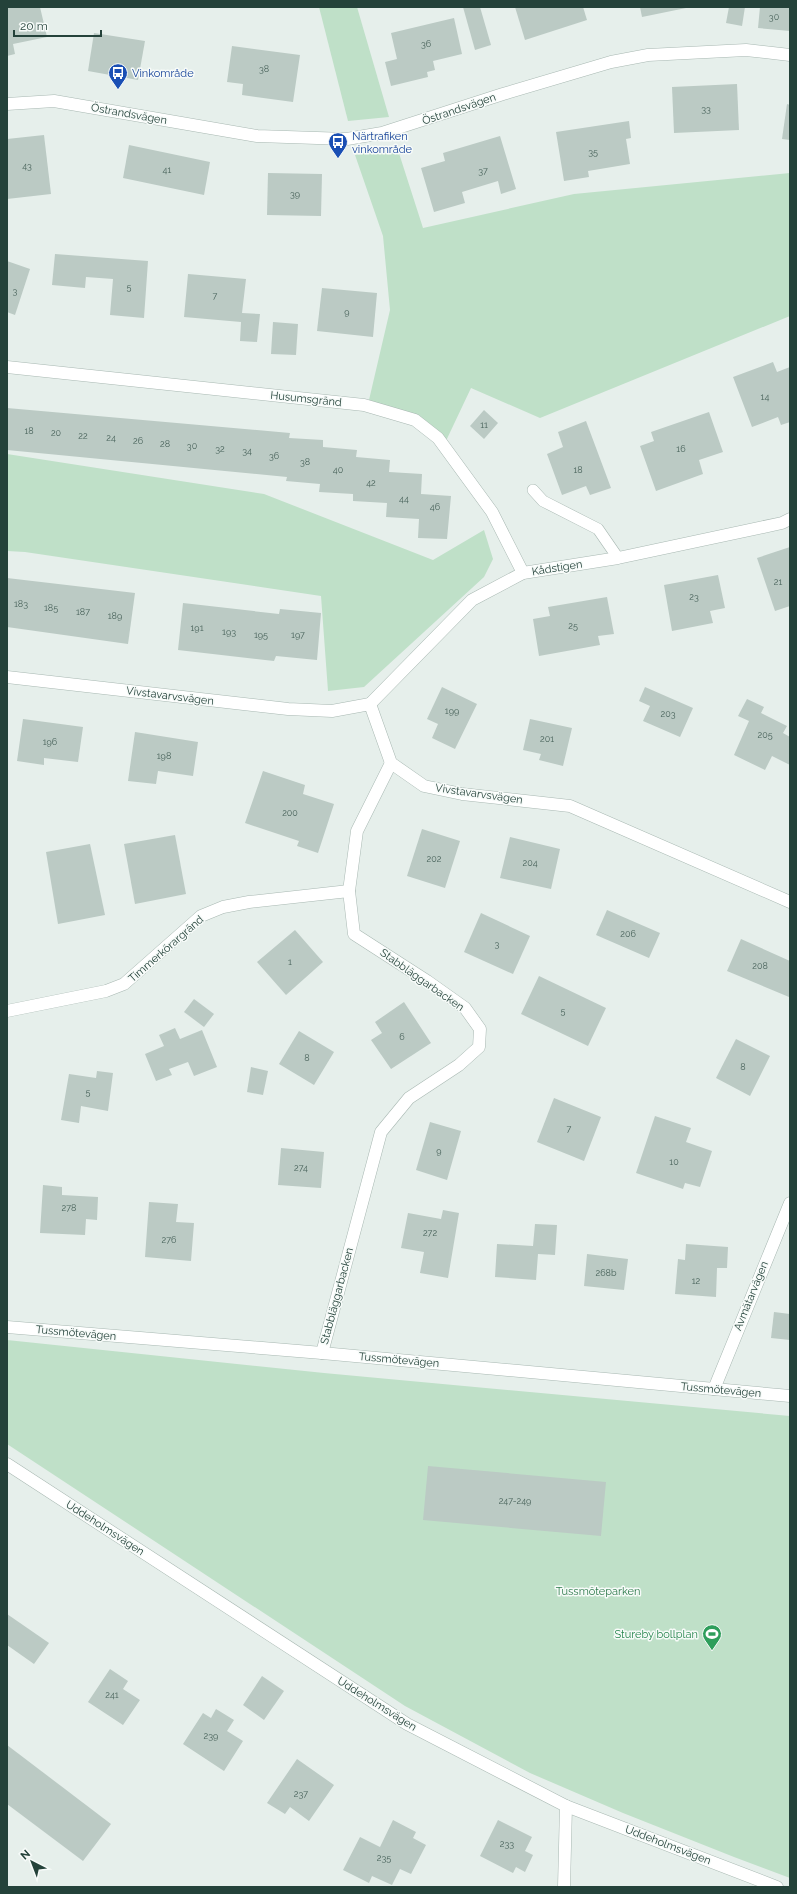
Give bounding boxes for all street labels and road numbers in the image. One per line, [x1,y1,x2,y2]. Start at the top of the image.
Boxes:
street label: Östrandsvägen [421,90,497,128]
street label: Östrandsvägen [90,101,168,127]
street label: Husumsgränd [270,389,343,409]
street label: Kådstigen [531,558,583,578]
street label: Vivstavarvsvägen [125,684,215,708]
street label: Vivstavarvsvägen [434,781,524,807]
street label: Timmerkörargränd [126,913,206,985]
street label: Stabbläggarbacken [378,946,466,1014]
street label: Stabbläggarbacken [318,1246,356,1346]
street label: Avmätarvägen [731,1259,771,1333]
street label: Tussmötevägen [35,1323,117,1343]
street label: Tussmötevägen [358,1350,440,1370]
street label: Tussmötevägen [680,1380,762,1400]
street label: Uddeholmsvägen [63,1498,147,1558]
street label: Uddeholmsvägen [335,1674,419,1734]
street label: Uddeholmsvägen [623,1823,713,1867]

